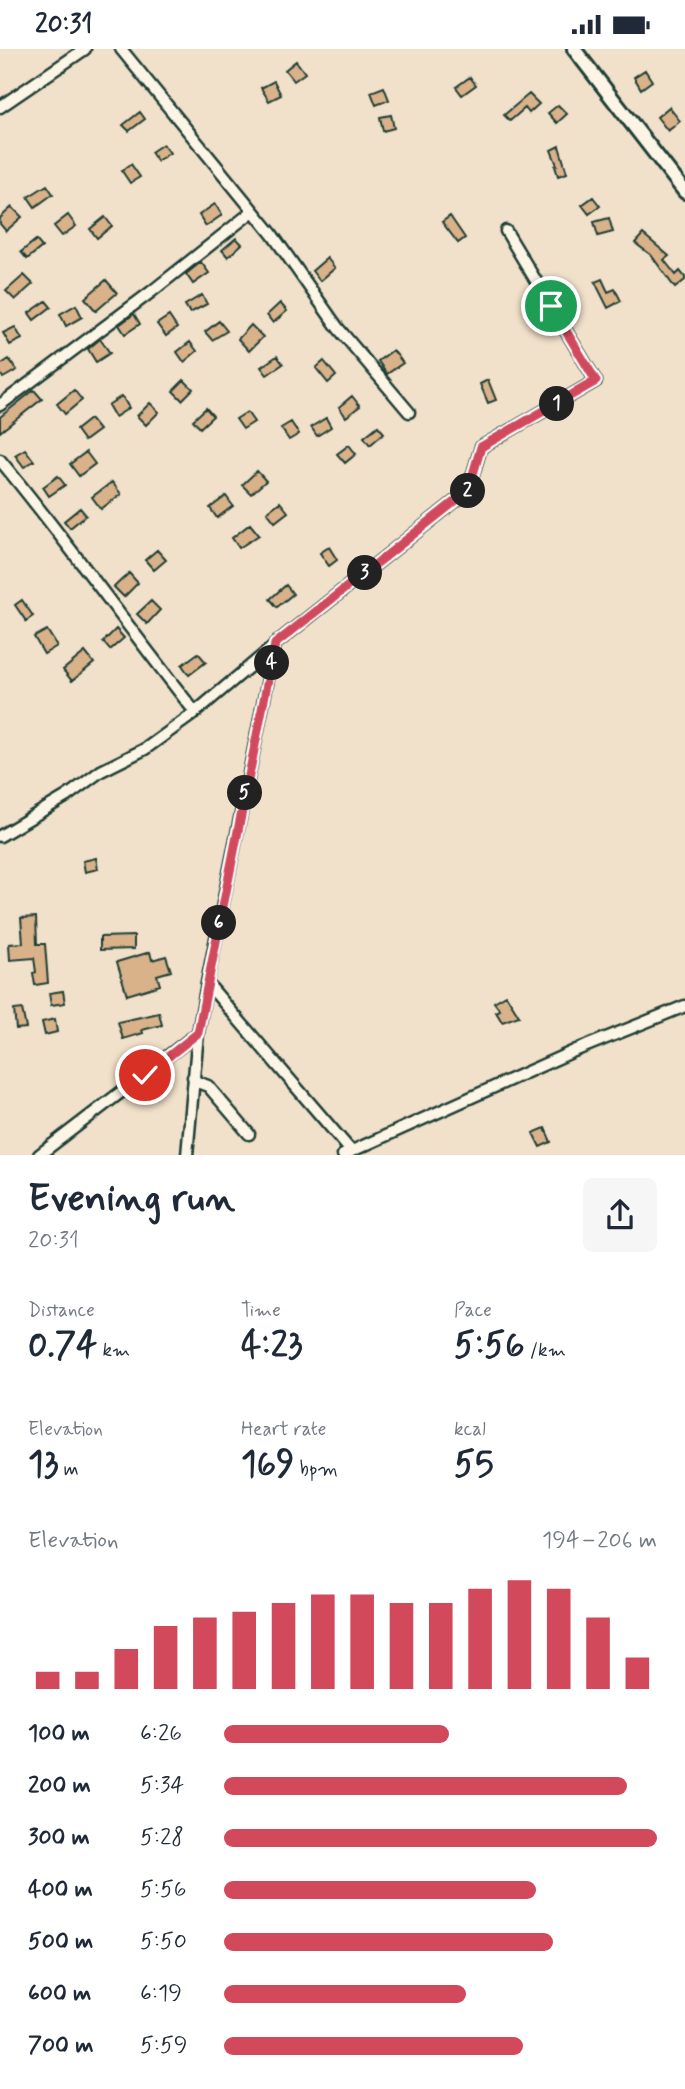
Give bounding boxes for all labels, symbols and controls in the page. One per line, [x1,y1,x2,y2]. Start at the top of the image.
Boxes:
text: 20:31 [35,8,93,42]
pin [521,276,581,336]
icon: arrive [532,287,570,325]
pin: 1 [540,387,574,421]
text: 1 [552,391,561,416]
pin: 2 [450,473,486,509]
text: 2 [463,478,472,503]
pin: 3 [348,555,382,591]
text: 3 [360,560,369,585]
pin: 4 [254,645,290,681]
text: 4 [266,650,277,675]
pin: 5 [228,775,262,811]
text: 5 [239,780,250,805]
pin: 6 [202,905,236,941]
text: 6 [214,910,223,935]
pin [115,1045,175,1105]
icon: check [126,1056,164,1094]
text: Evening run [28,1175,235,1224]
button: share [583,1178,657,1252]
text: 20:31 [28,1226,79,1256]
text: Distance [28,1298,95,1323]
text: Time [241,1298,281,1323]
text: Pace [454,1298,492,1323]
text: 0.74 [28,1323,97,1369]
text: 4:23 [241,1323,303,1369]
text: 5:56 [454,1323,525,1369]
text: km [97,1338,130,1363]
text: /km [525,1338,566,1363]
text: Elevation [28,1417,103,1442]
text: Heart rate [241,1417,326,1442]
text: kcal [454,1417,486,1442]
text: 13 [28,1442,58,1488]
text: 169 [241,1442,294,1488]
text: 55 [454,1442,494,1488]
text: m [58,1457,79,1482]
text: bpm [294,1457,338,1482]
text: Elevation [28,1526,119,1556]
text: 194–206 m [542,1526,657,1556]
text: 100 m [28,1719,90,1749]
text: 6:26 [140,1719,182,1749]
text: 200 m [28,1771,91,1801]
text: 5:34 [140,1771,184,1801]
text: 300 m [28,1823,90,1853]
text: 5:28 [140,1823,184,1853]
text: 400 m [28,1875,93,1905]
text: 5:56 [140,1875,186,1905]
text: 500 m [28,1927,93,1957]
text: 5:50 [140,1927,187,1957]
text: 600 m [28,1979,91,2009]
text: 6:19 [140,1979,182,2009]
text: 700 m [28,2031,93,2061]
text: 5:59 [140,2031,187,2061]

